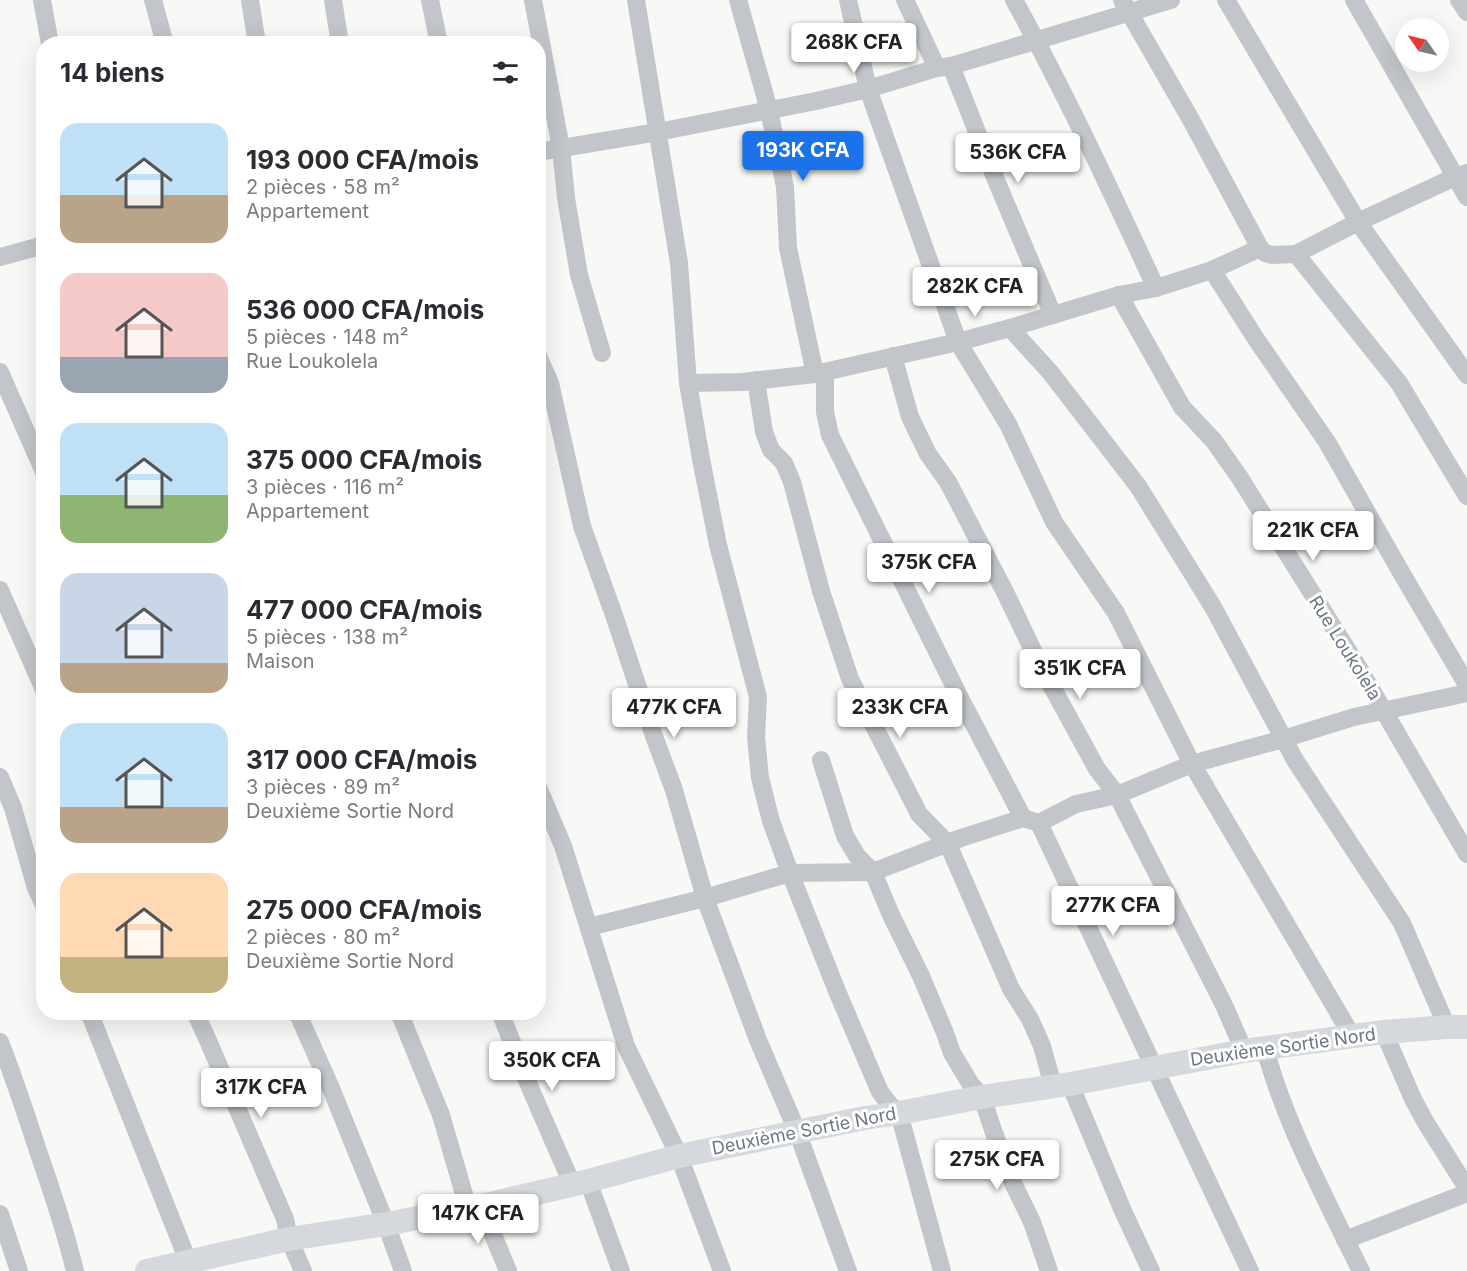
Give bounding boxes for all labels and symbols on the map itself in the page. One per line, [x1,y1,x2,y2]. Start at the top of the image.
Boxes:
north arrow [1395,18,1449,72]
pin: 268K CFA [792,23,916,74]
pin: 193K CFA [741,131,865,182]
pin: 536K CFA [956,133,1080,184]
pin: 282K CFA [913,267,1037,318]
pin: 221K CFA [1251,511,1375,562]
pin: 375K CFA [867,543,991,594]
street label: Rue Loukolela [1305,592,1386,704]
pin: 351K CFA [1018,649,1142,700]
pin: 477K CFA [612,688,736,739]
pin: 233K CFA [838,688,962,739]
pin: 277K CFA [1051,886,1175,937]
street label: Deuxième Sortie Nord [1189,1023,1377,1070]
pin: 350K CFA [490,1041,614,1092]
pin: 317K CFA [199,1068,323,1119]
street label: Deuxième Sortie Nord [710,1102,898,1159]
pin: 275K CFA [935,1140,1059,1191]
pin: 147K CFA [416,1194,540,1245]

